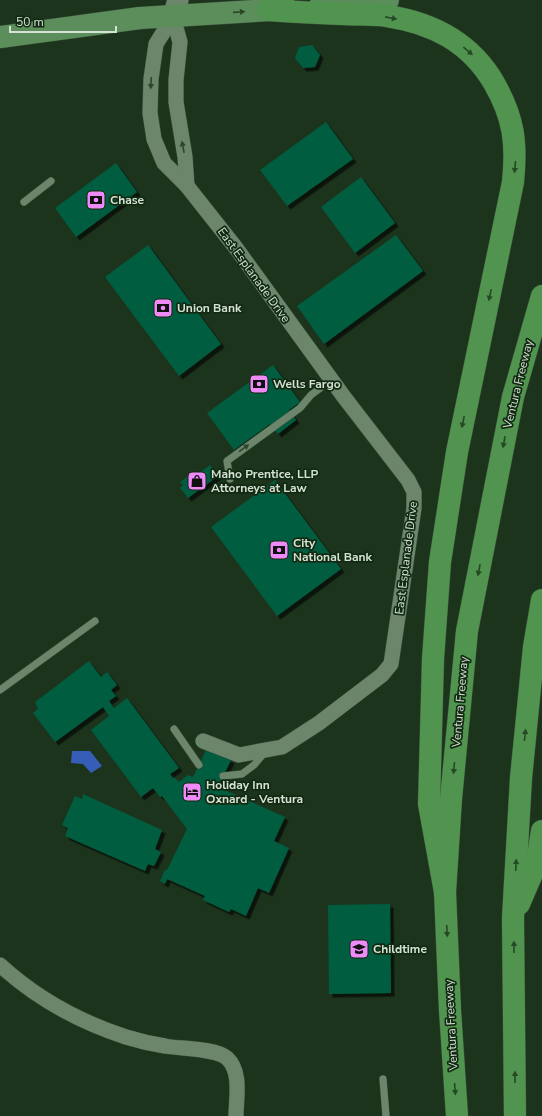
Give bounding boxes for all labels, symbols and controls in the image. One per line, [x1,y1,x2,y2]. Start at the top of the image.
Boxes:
scale bar [10,8,116,34]
one-way arrow [233,9,245,16]
text: 50 m [16,14,44,30]
one-way arrow [385,15,397,21]
one-way arrow [463,46,473,55]
one-way arrow [147,77,154,89]
one-way arrow [180,141,186,153]
one-way arrow [511,161,518,173]
bank icon: Chase [85,189,107,211]
place label: Chase [110,192,145,208]
street label: East Esplanade Drive [214,224,294,326]
one-way arrow [487,288,493,301]
bank icon: Union Bank [152,297,174,319]
place label: Union Bank [177,300,242,316]
street label: Ventura Freeway [499,337,537,431]
bank icon: Wells Fargo [248,373,270,395]
place label: Wells Fargo [273,376,341,392]
one-way arrow [460,416,466,428]
one-way arrow [501,436,507,449]
one-way arrow [238,444,249,453]
place label: Maho Prentice, LLP Attorneys at Law [211,466,318,496]
shop icon: Maho Prentice, LLP Attorneys at Law [186,470,208,492]
street label: East Esplanade Drive [391,500,421,616]
place label: City National Bank [293,535,373,565]
bank icon: City National Bank [268,539,290,561]
one-way arrow [475,564,481,576]
street label: Ventura Freeway [448,655,472,749]
one-way arrow [522,729,529,741]
one-way arrow [450,762,457,774]
place label: Holiday Inn Oxnard - Ventura [206,777,303,807]
hotel icon: Holiday Inn Oxnard - Ventura [181,781,203,803]
one-way arrow [513,859,520,871]
one-way arrow [443,925,450,937]
school or university icon: Childtime [348,938,370,960]
one-way arrow [511,940,517,953]
place label: Childtime [373,941,427,957]
street label: Ventura Freeway [441,978,461,1072]
one-way arrow [511,1071,518,1083]
one-way arrow [452,1083,459,1095]

